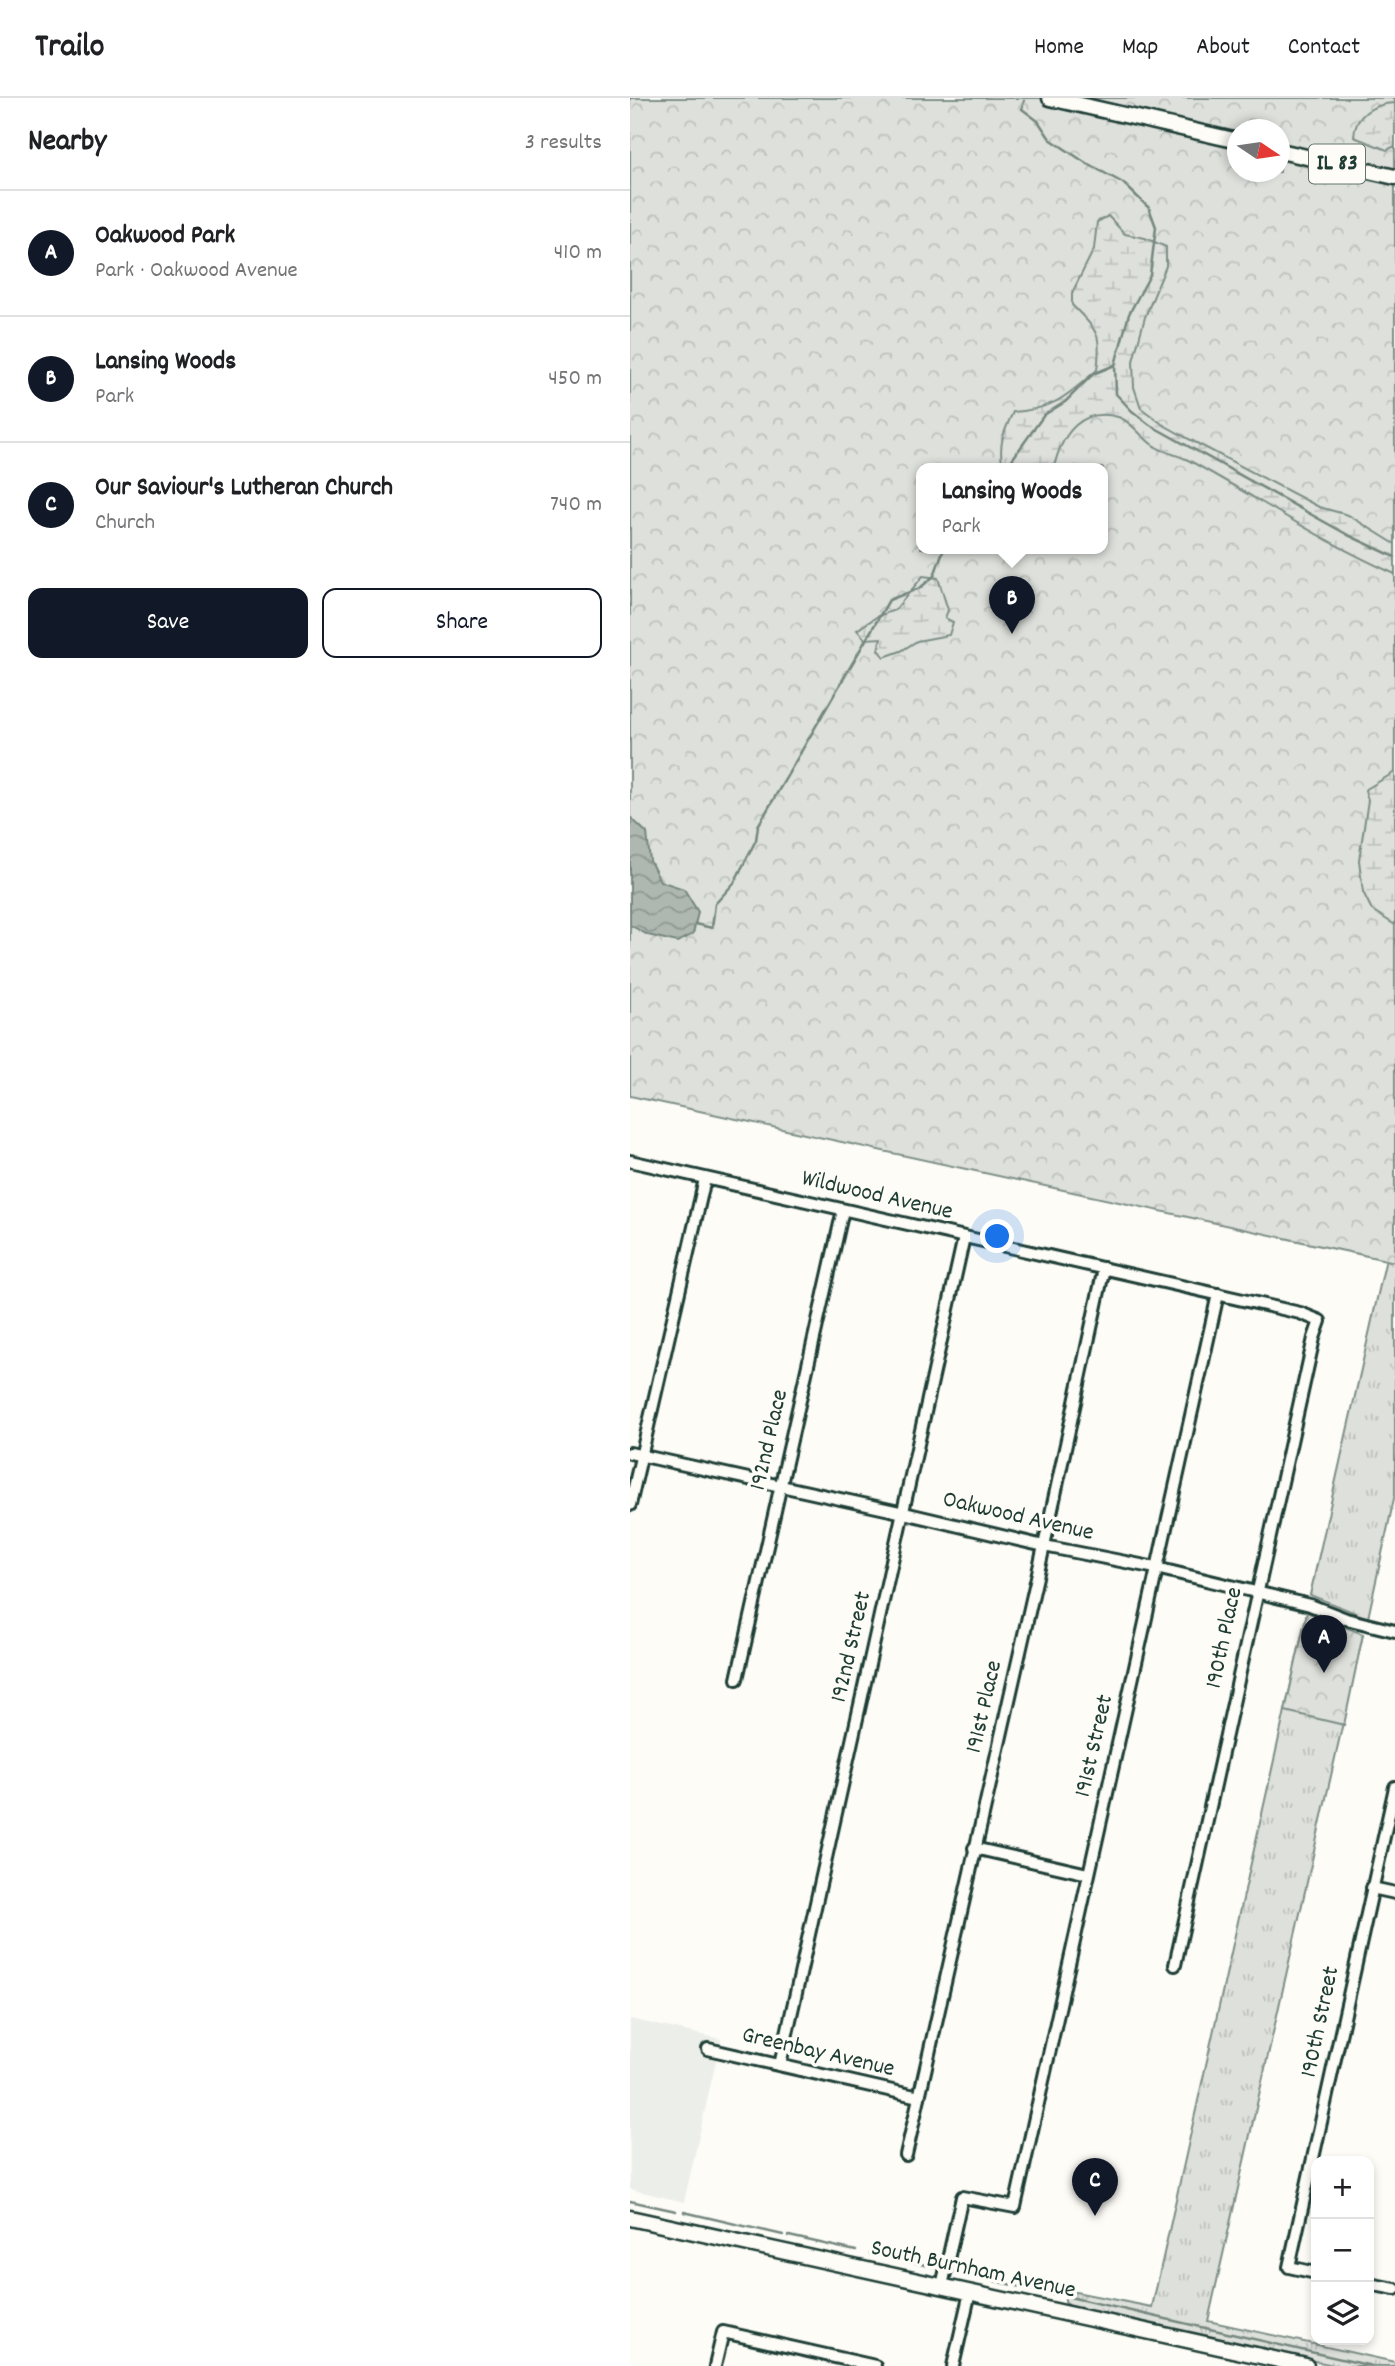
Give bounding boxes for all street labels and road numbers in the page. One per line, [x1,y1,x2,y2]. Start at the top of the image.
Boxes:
road number: IL 83 [1309,144,1365,184]
street label: Wildwood Avenue [798,1162,956,1230]
street label: 192nd Place [742,1386,798,1494]
street label: Oakwood Avenue [939,1483,1097,1551]
street label: 190th Place [1198,1584,1252,1692]
street label: 192nd Street [823,1588,881,1706]
street label: 191st Place [958,1657,1012,1757]
street label: 191st Street [1067,1691,1123,1801]
street label: 190th Street [1293,1963,1349,2081]
street label: Greenbay Avenue [738,2019,898,2087]
street label: South Burnham Avenue [867,2232,1079,2308]

